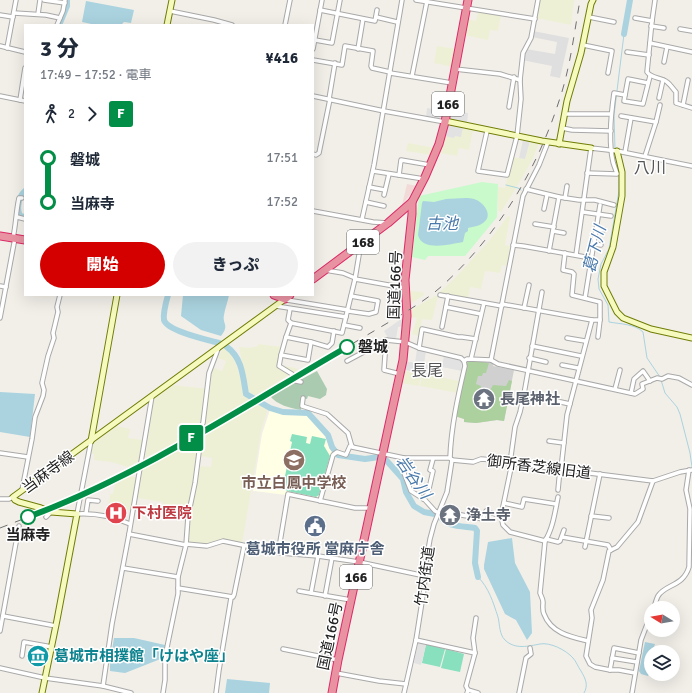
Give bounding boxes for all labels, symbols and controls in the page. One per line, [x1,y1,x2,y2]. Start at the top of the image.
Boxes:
text: 3 分 [40,35,79,62]
text: ¥416 [266,49,298,67]
text: 17:49 – 17:52 · 電車 [40,67,151,83]
road number: 166 [432,92,464,116]
icon: walk [40,103,62,125]
icon: forward [81,103,103,125]
text: F [117,105,125,122]
text: 2 [68,106,75,122]
text: 17:51 [266,150,298,166]
text: 磐城 [70,151,100,169]
district label: 八川 [634,158,666,178]
text: 17:52 [266,194,298,210]
text: 当麻寺 [70,195,115,213]
water label: 古池 [426,214,460,234]
water label: 葛下川 [579,222,611,275]
road number: 168 [347,230,379,254]
button: 開始 [40,242,165,288]
button: きっぷ [173,242,298,288]
street label: 国道166号 [385,250,405,320]
place label: 磐城 [358,338,388,356]
marker: 磐城 [339,339,355,355]
district label: 長尾 [411,361,443,381]
temple icon: 長尾神社 [471,386,497,412]
place label: 長尾神社 [500,390,560,408]
line badge: F [178,425,204,451]
text: F [187,429,195,446]
street label: 当麻寺線 [18,447,78,497]
school or university icon: 市立白鳳中学校 [281,447,307,473]
water label: 岩谷川 [391,452,436,505]
street label: 御所香芝線旧道 [486,452,592,482]
place label: 市立白鳳中学校 [241,474,347,492]
hospital icon: 下村医院 [103,500,129,526]
temple icon: 浄土寺 [437,502,463,528]
place label: 下村医院 [132,504,192,522]
place label: 浄土寺 [466,506,511,524]
marker: 当麻寺 [20,509,36,525]
public building icon: 葛城市役所 當麻庁舎 [302,513,328,539]
place label: 当麻寺 [5,526,51,544]
place label: 葛城市役所 當麻庁舎 [246,540,385,558]
street label: 竹内街道 [412,545,438,607]
road number: 166 [340,565,372,589]
street label: 国道166号 [314,600,346,672]
north arrow [644,601,680,637]
map controls [644,601,680,681]
museum icon: 葛城市相撲館「けはや座」 [25,643,51,669]
button: layers [644,645,680,681]
place label: 葛城市相撲館「けはや座」 [54,647,234,665]

